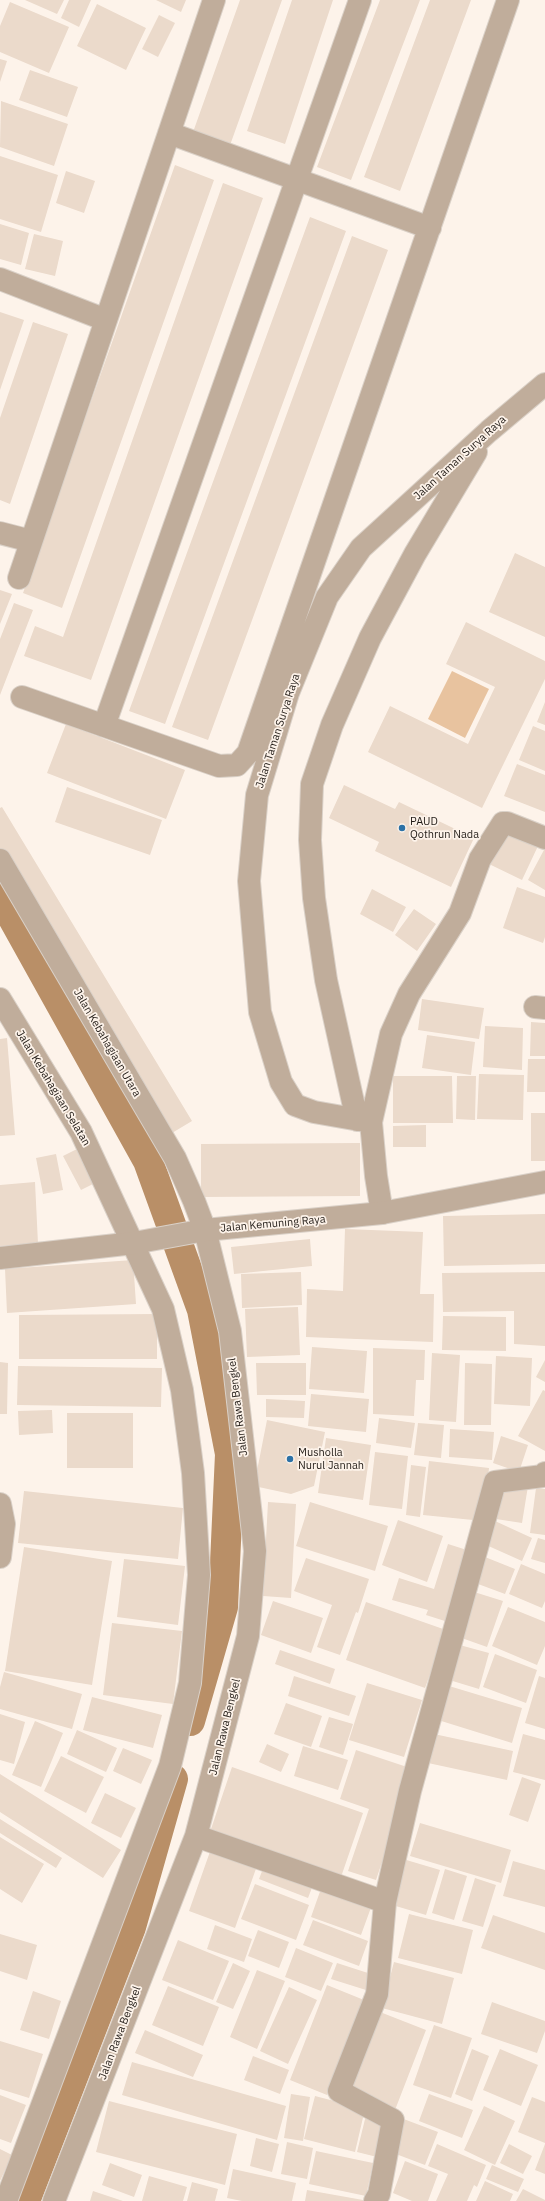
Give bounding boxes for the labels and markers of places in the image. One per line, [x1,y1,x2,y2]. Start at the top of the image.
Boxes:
place label: PAUD Qothrun Nada [410,815,479,841]
marker: PAUD Qothrun Nada [397,823,407,833]
place label: Musholla Nurul Jannah [298,1446,364,1472]
marker: Musholla Nurul Jannah [285,1454,295,1464]

